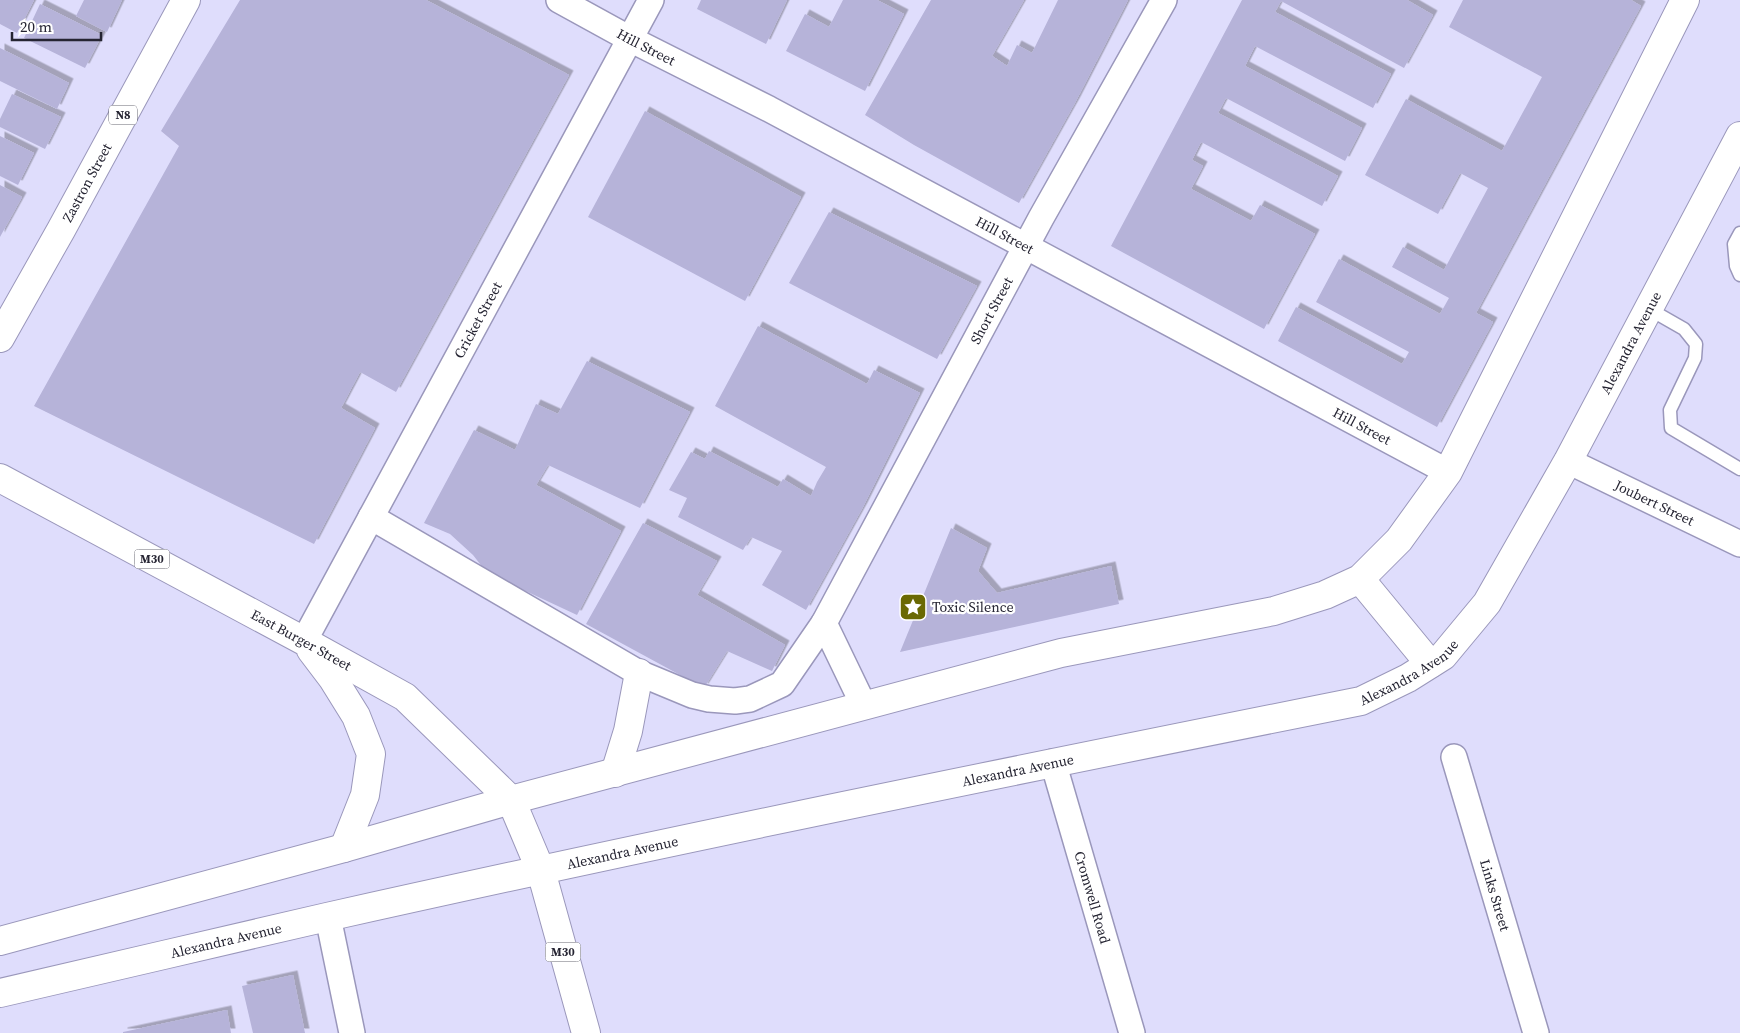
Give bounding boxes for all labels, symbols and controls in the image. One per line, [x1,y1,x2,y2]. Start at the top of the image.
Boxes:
scale bar [12,10,101,42]
text: 20 m [20,16,52,37]
street label: Hill Street [613,24,679,70]
road number: N8 [109,106,137,124]
street label: Zastron Street [57,139,117,226]
street label: Hill Street [972,211,1038,259]
street label: Short Street [965,273,1018,348]
street label: Cricket Street [449,278,507,362]
street label: Alexandra Avenue [1595,288,1666,397]
street label: Hill Street [1329,402,1395,450]
street label: Joubert Street [1610,475,1698,531]
road number: M30 [134,550,170,568]
place icon: Toxic Silence [898,592,928,622]
place label: Toxic Silence [932,597,1014,617]
street label: East Burger Street [247,604,356,676]
street label: Alexandra Avenue [1356,635,1463,710]
street label: Alexandra Avenue [960,749,1075,791]
street label: Alexandra Avenue [565,831,680,874]
street label: Cromwell Road [1070,849,1115,946]
street label: Links Street [1475,857,1515,934]
street label: Alexandra Avenue [168,918,284,963]
road number: M30 [546,942,580,962]

